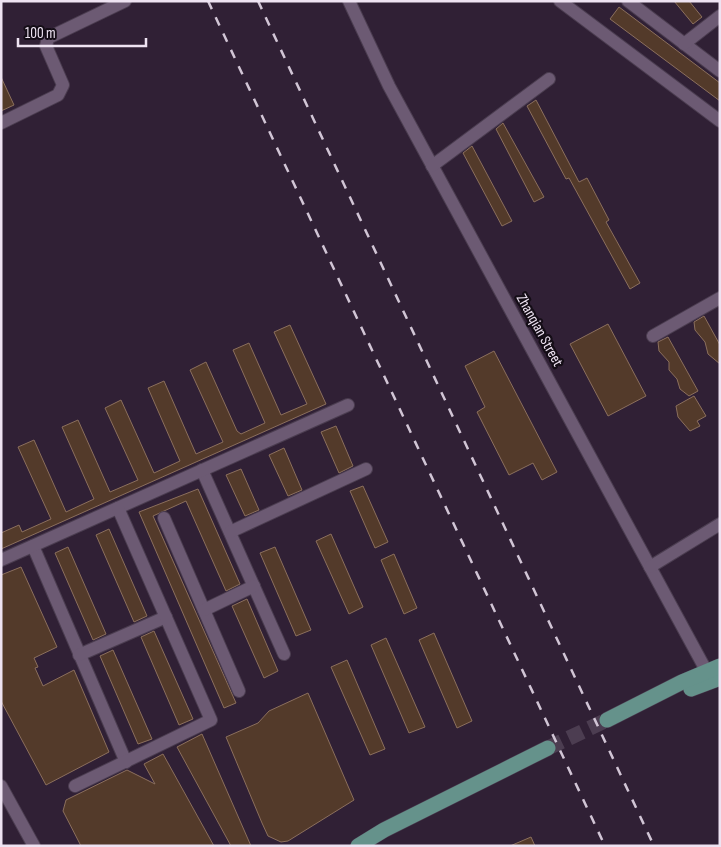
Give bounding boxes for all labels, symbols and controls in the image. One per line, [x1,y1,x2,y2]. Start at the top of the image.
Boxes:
scale bar [18,15,145,47]
text: 100 m [25,24,56,43]
street label: Zhanqian Street [512,291,567,370]

